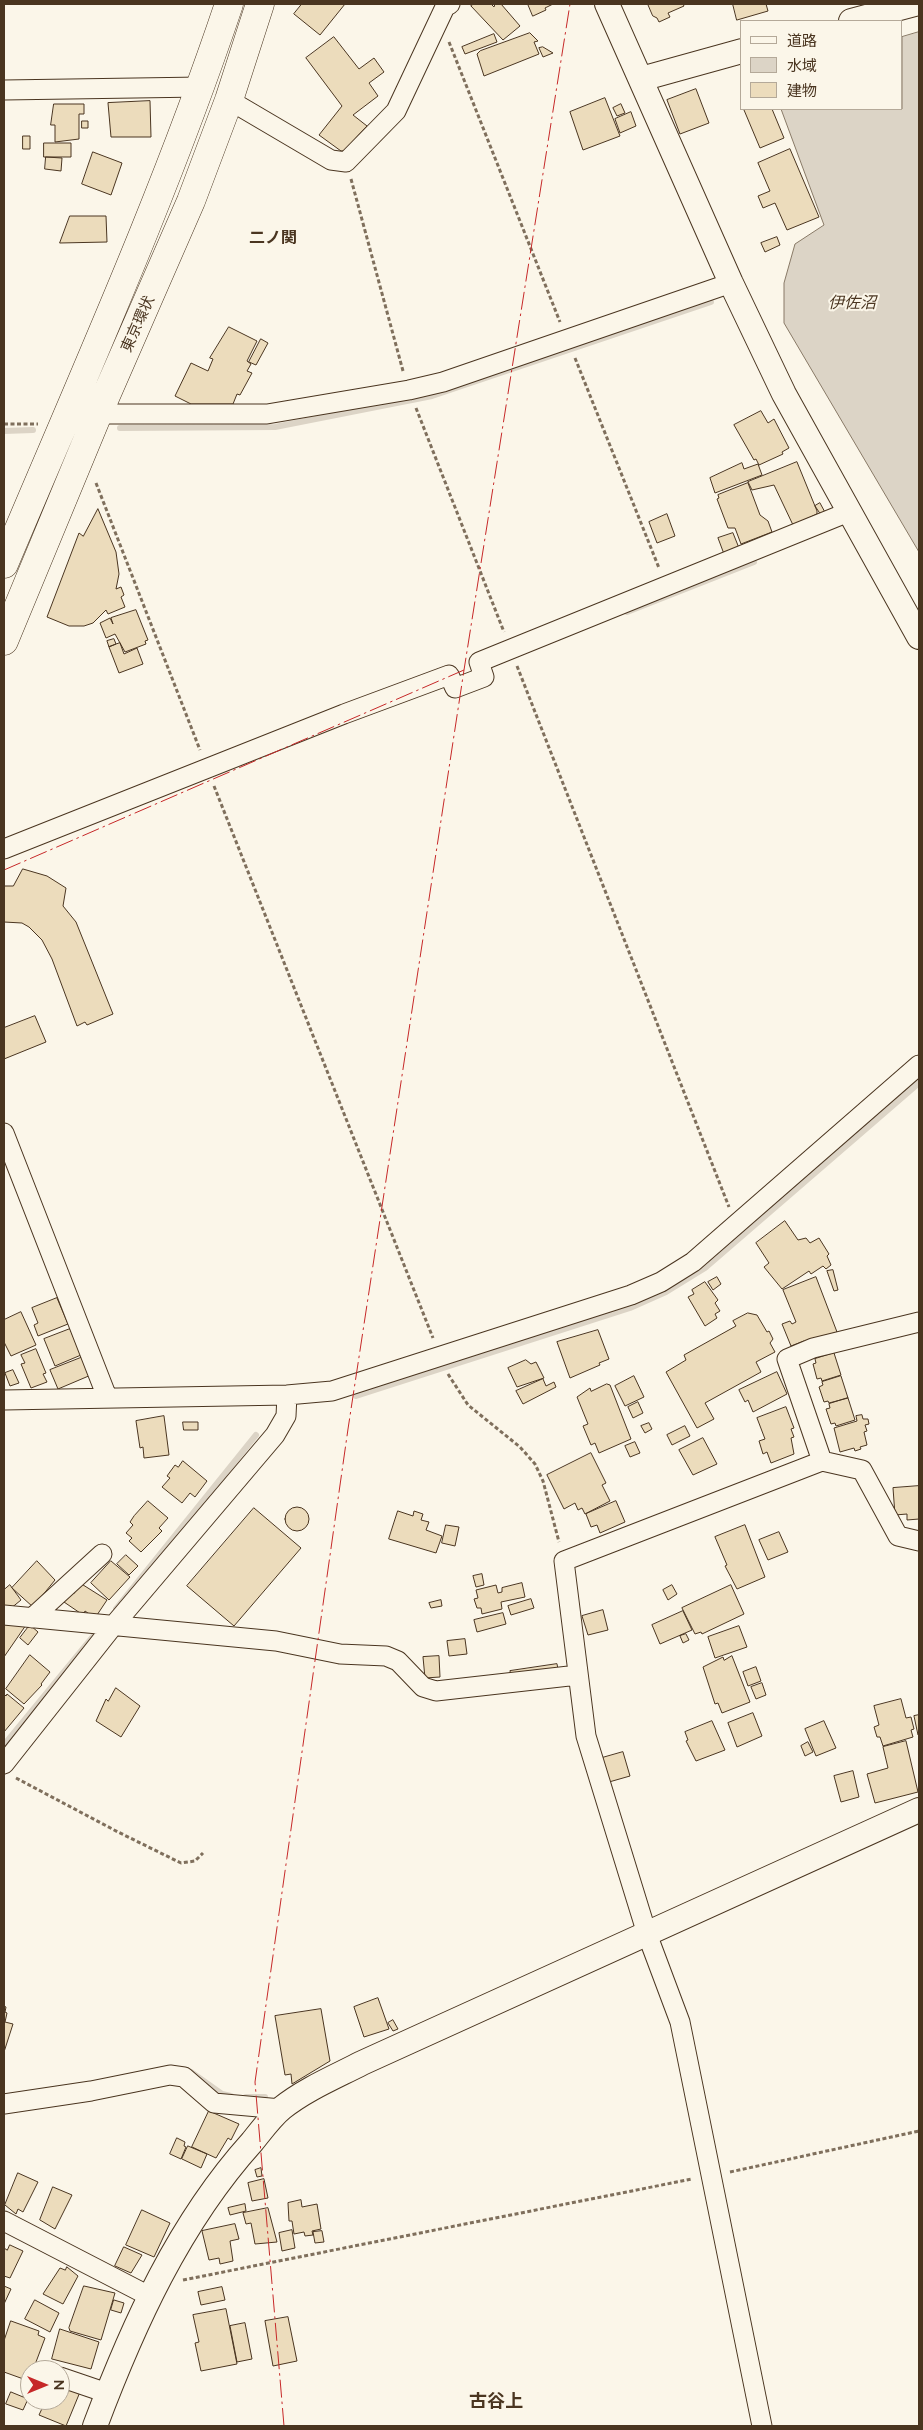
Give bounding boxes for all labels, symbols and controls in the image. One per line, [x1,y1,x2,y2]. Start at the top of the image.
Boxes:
legend [740,20,903,110]
text: 道路 [787,31,817,50]
text: 水域 [787,56,817,75]
text: 建物 [787,81,817,100]
district label: 二ノ関 [249,228,297,248]
street label: 東京環状 [118,293,158,355]
water label: 伊佐沼 [828,293,876,313]
north arrow [20,2360,70,2410]
text: N [50,2380,68,2390]
district label: 古谷上 [469,2391,523,2413]

